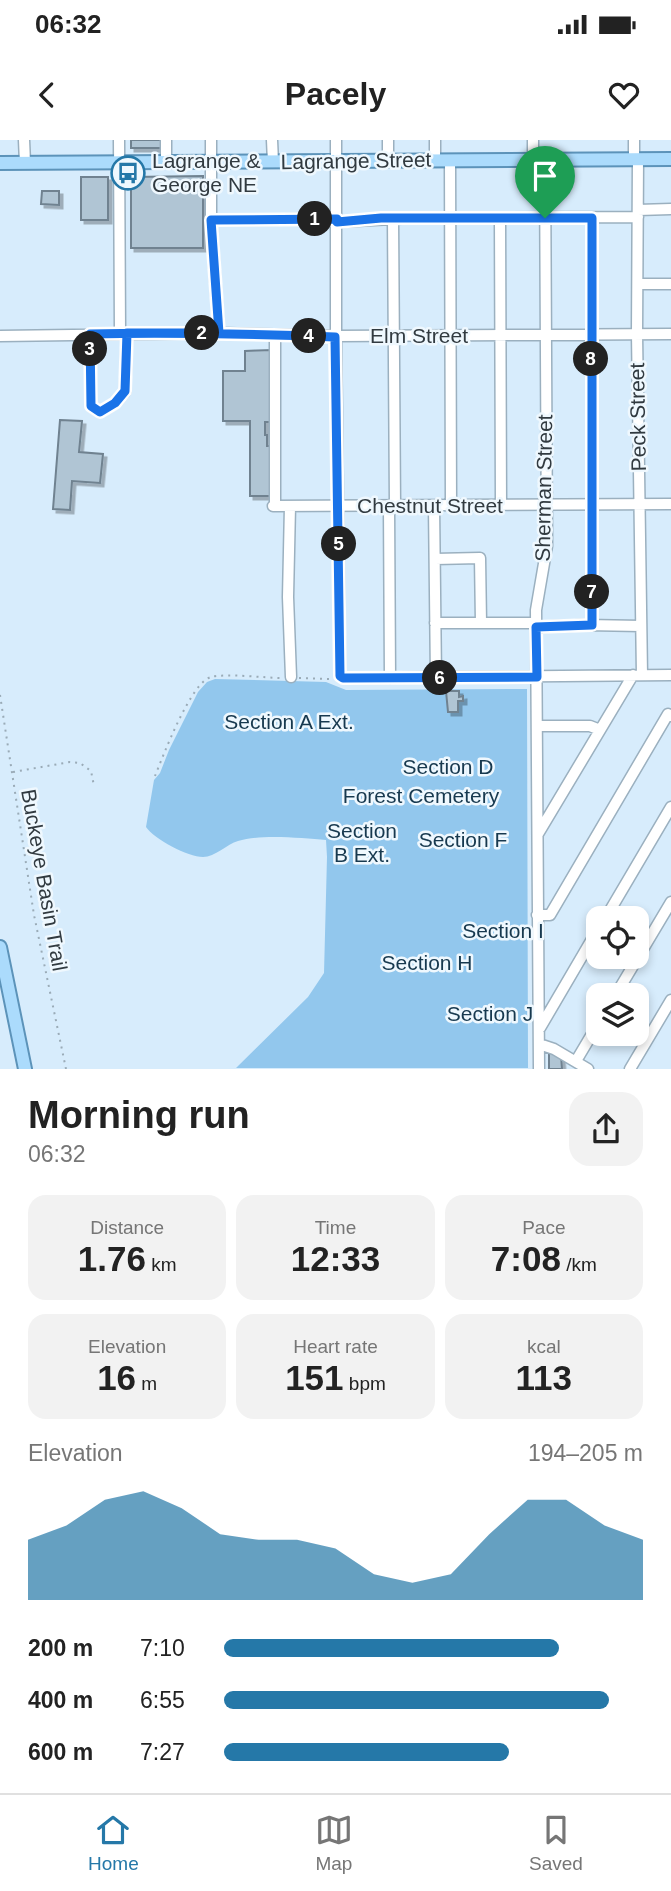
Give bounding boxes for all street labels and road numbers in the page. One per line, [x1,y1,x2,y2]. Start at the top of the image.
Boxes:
street label: Lagrange Street [280,148,432,173]
street label: Elm Street [370,324,468,347]
street label: Peck Street [625,362,650,471]
street label: Sherman Street [531,414,556,562]
street label: Chestnut Street [357,494,503,517]
street label: Buckeye Basin Trail [17,787,72,973]

